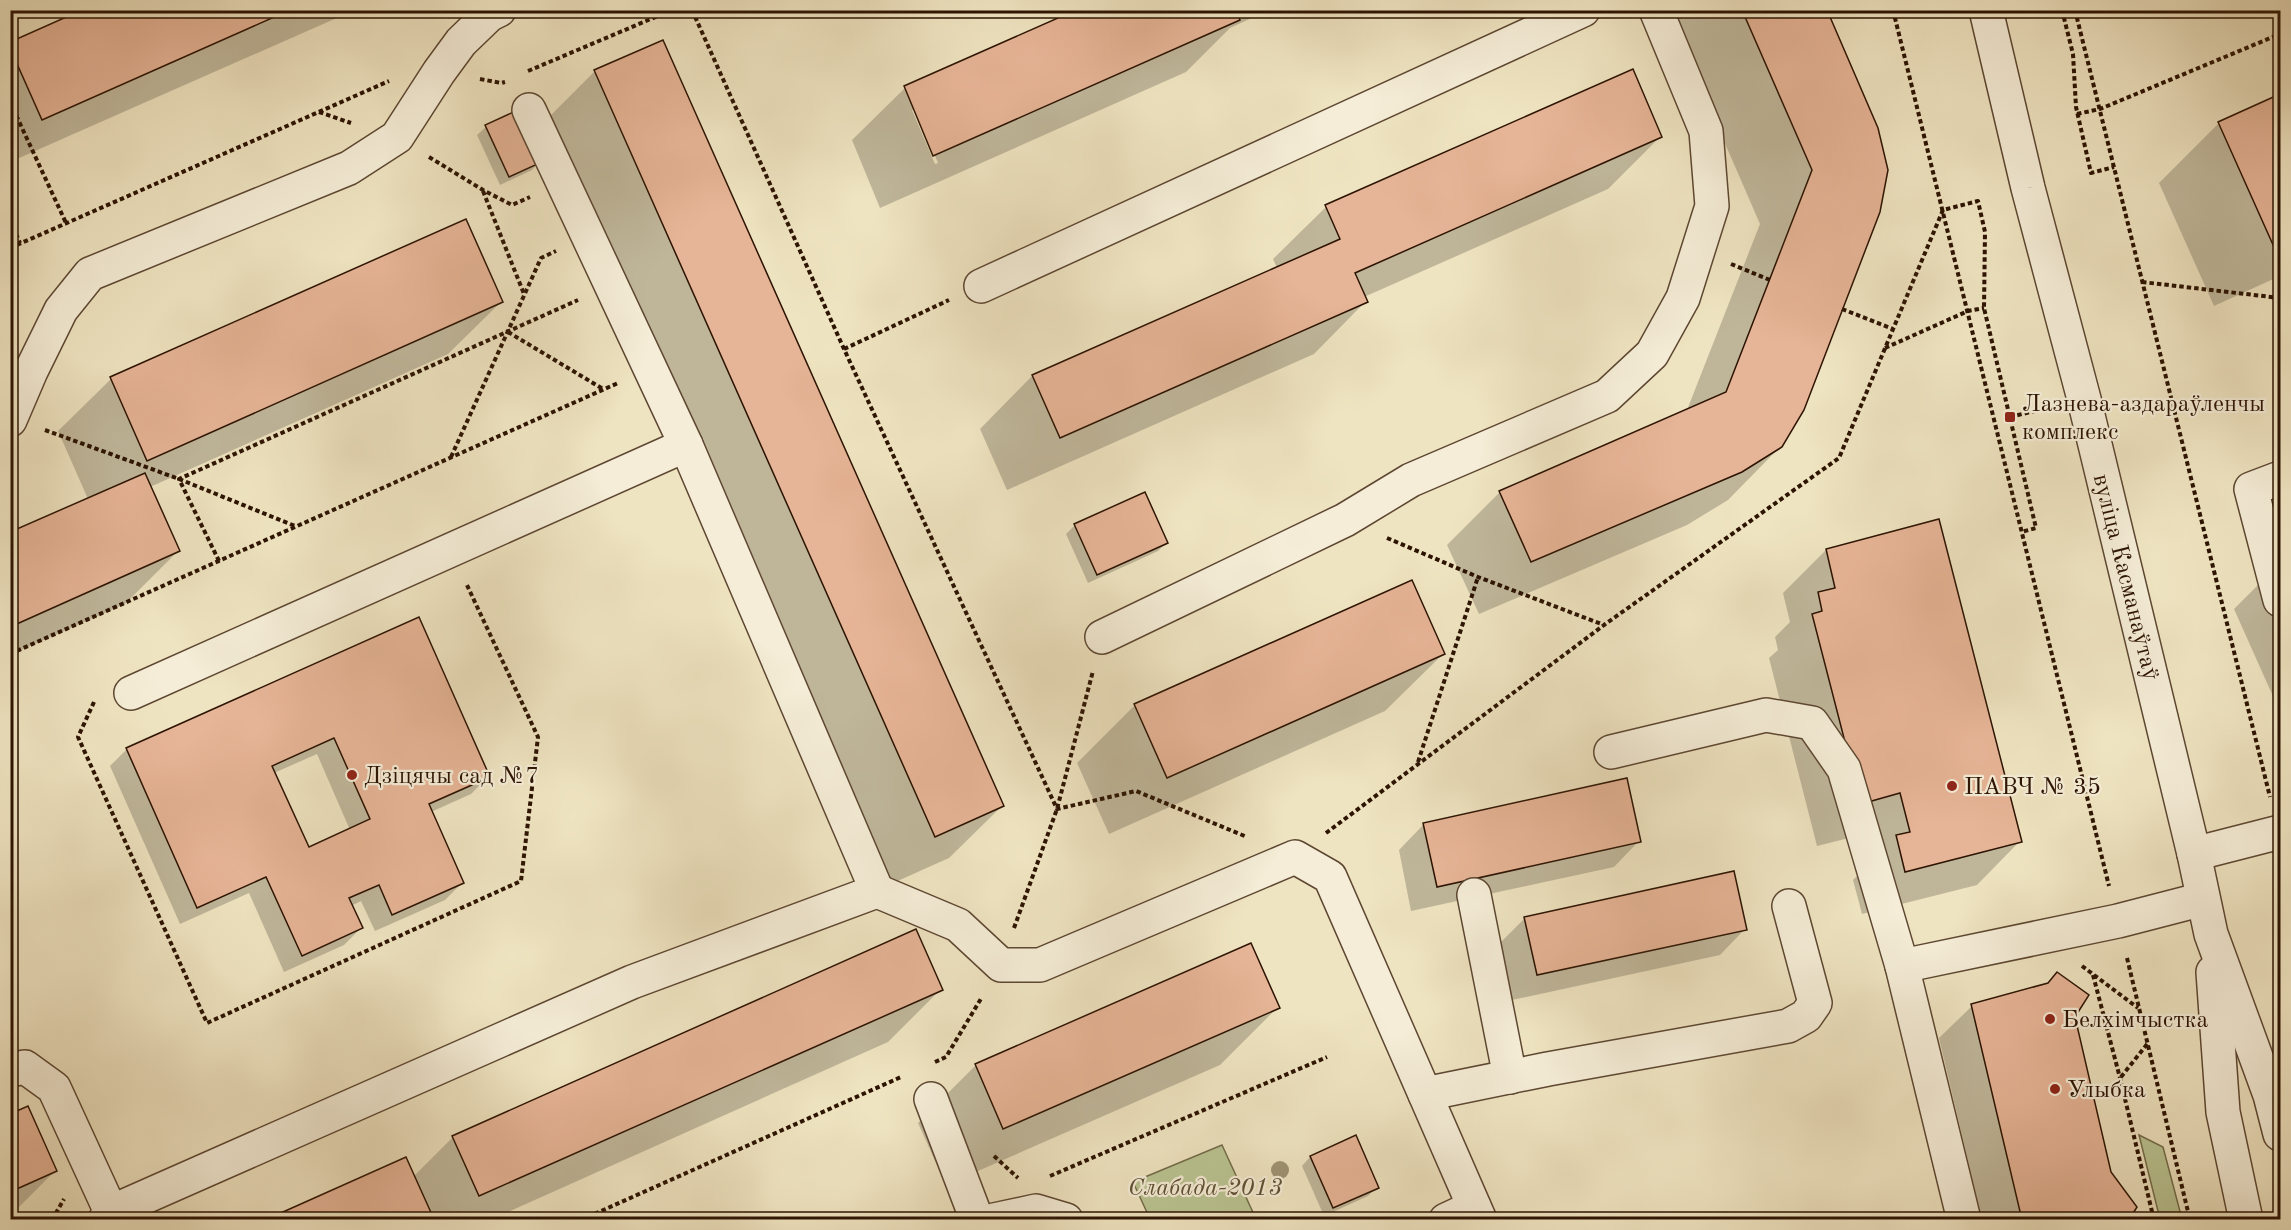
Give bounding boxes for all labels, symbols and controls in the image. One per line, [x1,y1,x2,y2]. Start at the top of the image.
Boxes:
place label: Лазнева-аздараўленчы комплекс [2022,393,2265,445]
marker: Лазнева-аздараўленчы комплекс [2003,410,2017,424]
street label: вуліца Касманаўтаў [2088,472,2162,684]
place label: Дзіцячы сад №7 [364,765,539,789]
marker: Дзіцячы сад №7 [345,768,359,782]
place label: ПАВЧ № 35 [1964,776,2101,800]
marker: ПАВЧ № 35 [1945,779,1959,793]
place label: Белхімчыстка [2062,1009,2209,1033]
marker: Белхімчыстка [2043,1012,2057,1026]
place label: Улыбка [2067,1079,2146,1103]
marker: Улыбка [2048,1082,2062,1096]
park label: Слабада-2013 [1128,1177,1282,1201]

